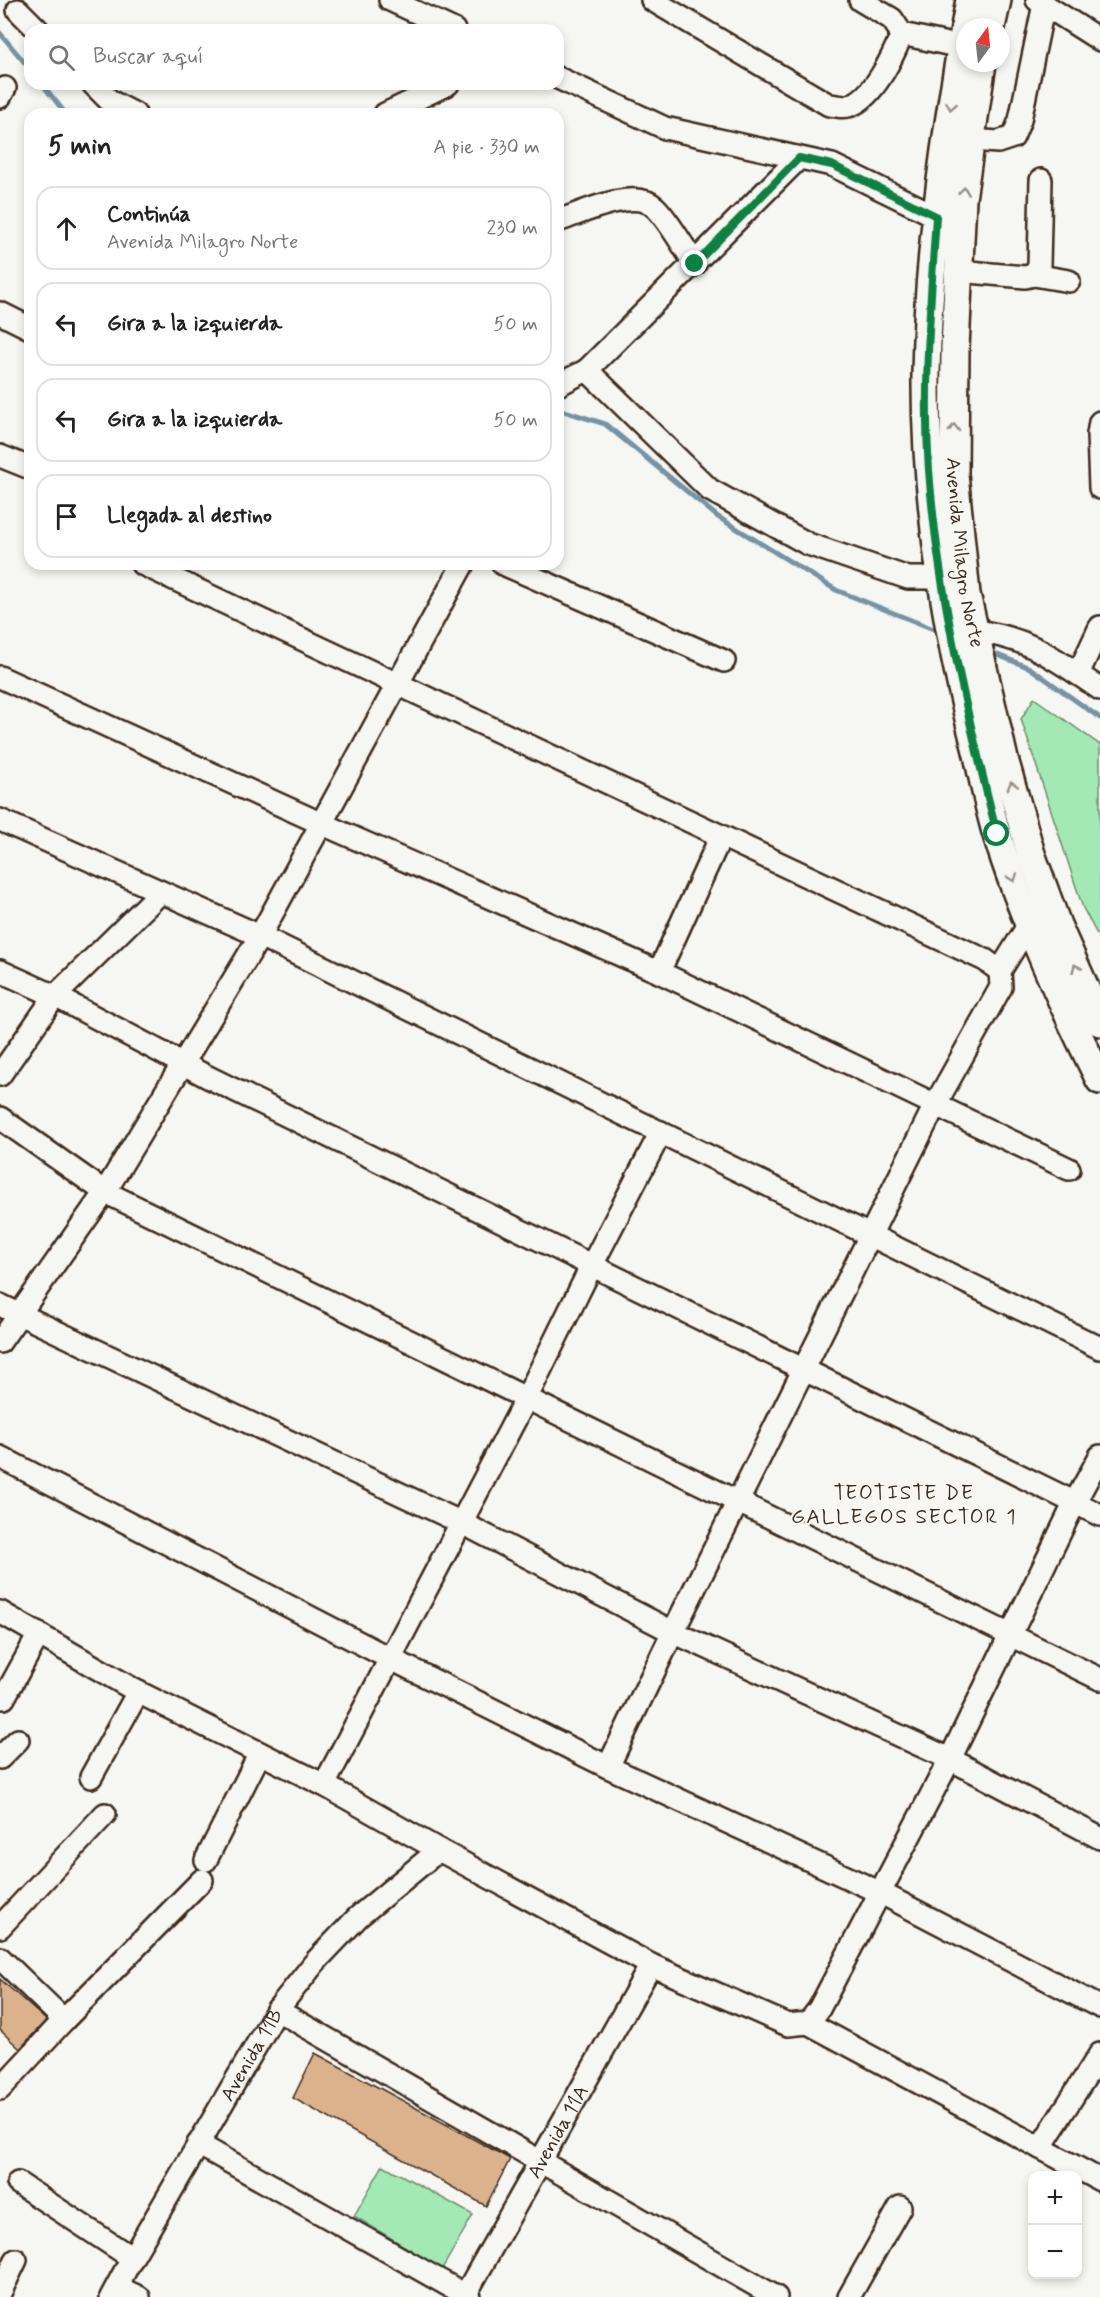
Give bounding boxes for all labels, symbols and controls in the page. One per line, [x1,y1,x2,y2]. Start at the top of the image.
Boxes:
north arrow [956,18,1010,72]
search box [24,24,564,90]
icon: search [45,41,78,74]
text: Buscar aquí [93,43,204,71]
one-way arrow [945,101,958,111]
text: 5 min [48,130,112,164]
text: A pie · 330 m [433,134,540,161]
one-way arrow [957,186,969,196]
text: Continúa [107,201,191,229]
icon: ahead [50,212,83,245]
text: 230 m [486,215,538,242]
text: Avenida Milagro Norte [107,229,298,256]
route end [681,250,707,276]
icon: left [50,308,83,341]
text: Gira a la izquierda [107,310,282,338]
text: 50 m [493,311,538,338]
icon: left [50,404,83,437]
text: Gira a la izquierda [107,406,282,434]
text: 50 m [493,407,538,434]
one-way arrow [948,423,960,432]
street label: Avenida Milagro Norte [939,458,990,650]
icon: arrive [50,500,83,533]
text: Llegada al destino [107,502,272,530]
one-way arrow [1006,780,1019,790]
route start [983,820,1009,846]
one-way arrow [1005,872,1018,883]
one-way arrow [1071,964,1083,975]
district label: TEOTISTE DE GALLEGOS SECTOR 1 [791,1479,1017,1531]
street label: Avenida 11B [215,2004,290,2106]
street label: Avenida 11A [521,2081,596,2184]
map controls [1028,2171,1082,2279]
button: + [1028,2171,1082,2225]
button: − [1028,2225,1082,2279]

